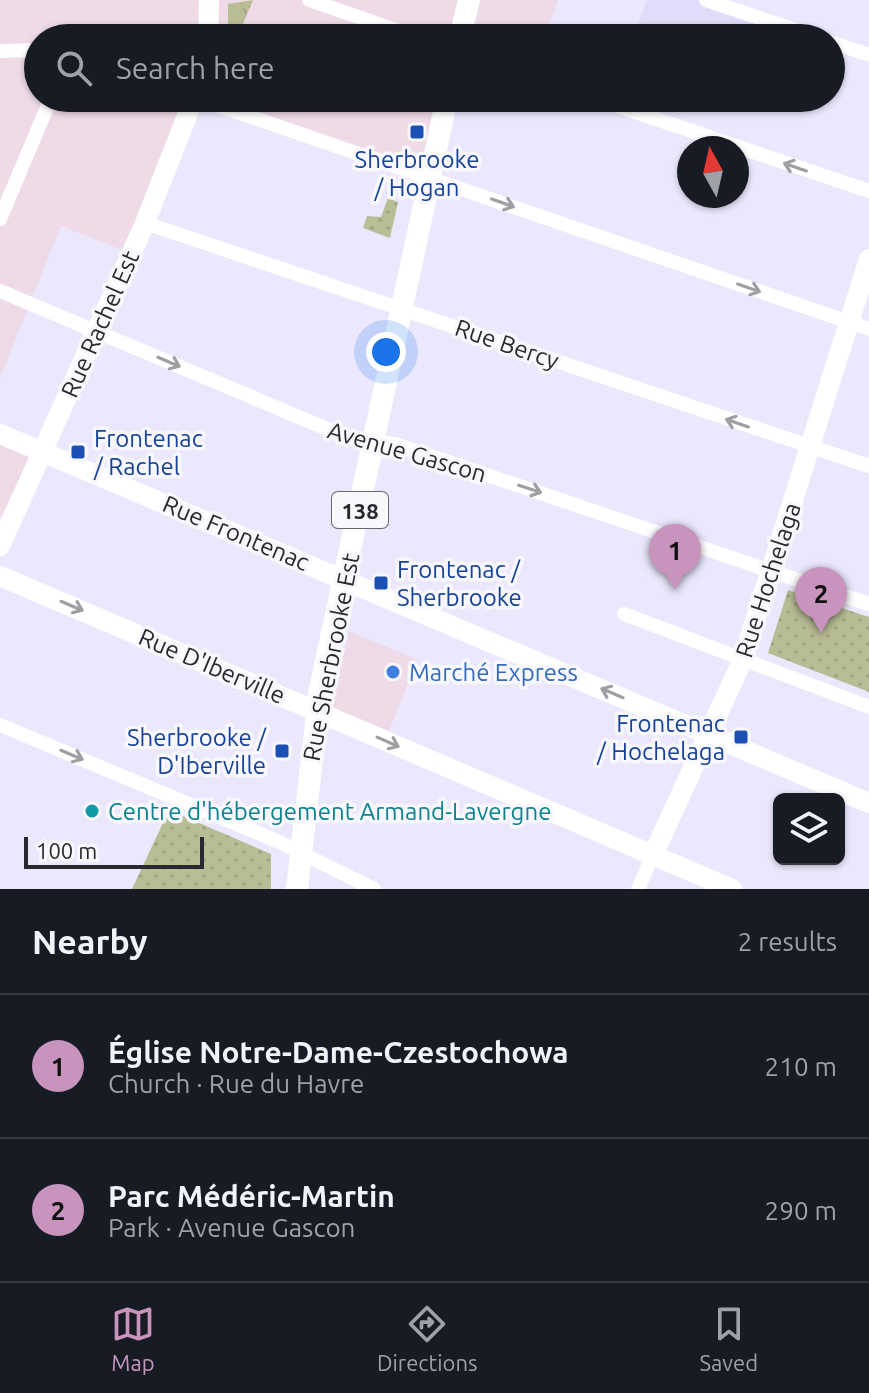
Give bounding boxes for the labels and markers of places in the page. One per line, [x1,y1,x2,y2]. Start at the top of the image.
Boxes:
marker: Sherbrooke / Hogan [408,123,426,141]
place label: Sherbrooke / Hogan [355,146,479,201]
place label: Frontenac / Rachel [93,425,203,480]
marker: Frontenac / Rachel [69,443,87,461]
pin: 1 [649,524,701,590]
place label: Frontenac / Sherbrooke [397,556,522,611]
pin: 2 [795,567,847,633]
marker: Frontenac / Sherbrooke [372,574,390,592]
place label: Marché Express [409,659,578,686]
marker: Marché Express [384,663,402,681]
place label: Frontenac / Hochelaga [596,710,725,765]
place label: Sherbrooke / D'Iberville [127,724,267,779]
marker: Frontenac / Hochelaga [732,728,750,746]
marker: Sherbrooke / D'Iberville [273,742,291,760]
place label: Centre d'hébergement Armand-Lavergne [108,798,551,825]
marker: Centre d'hébergement Armand-Lavergne [83,802,101,820]

